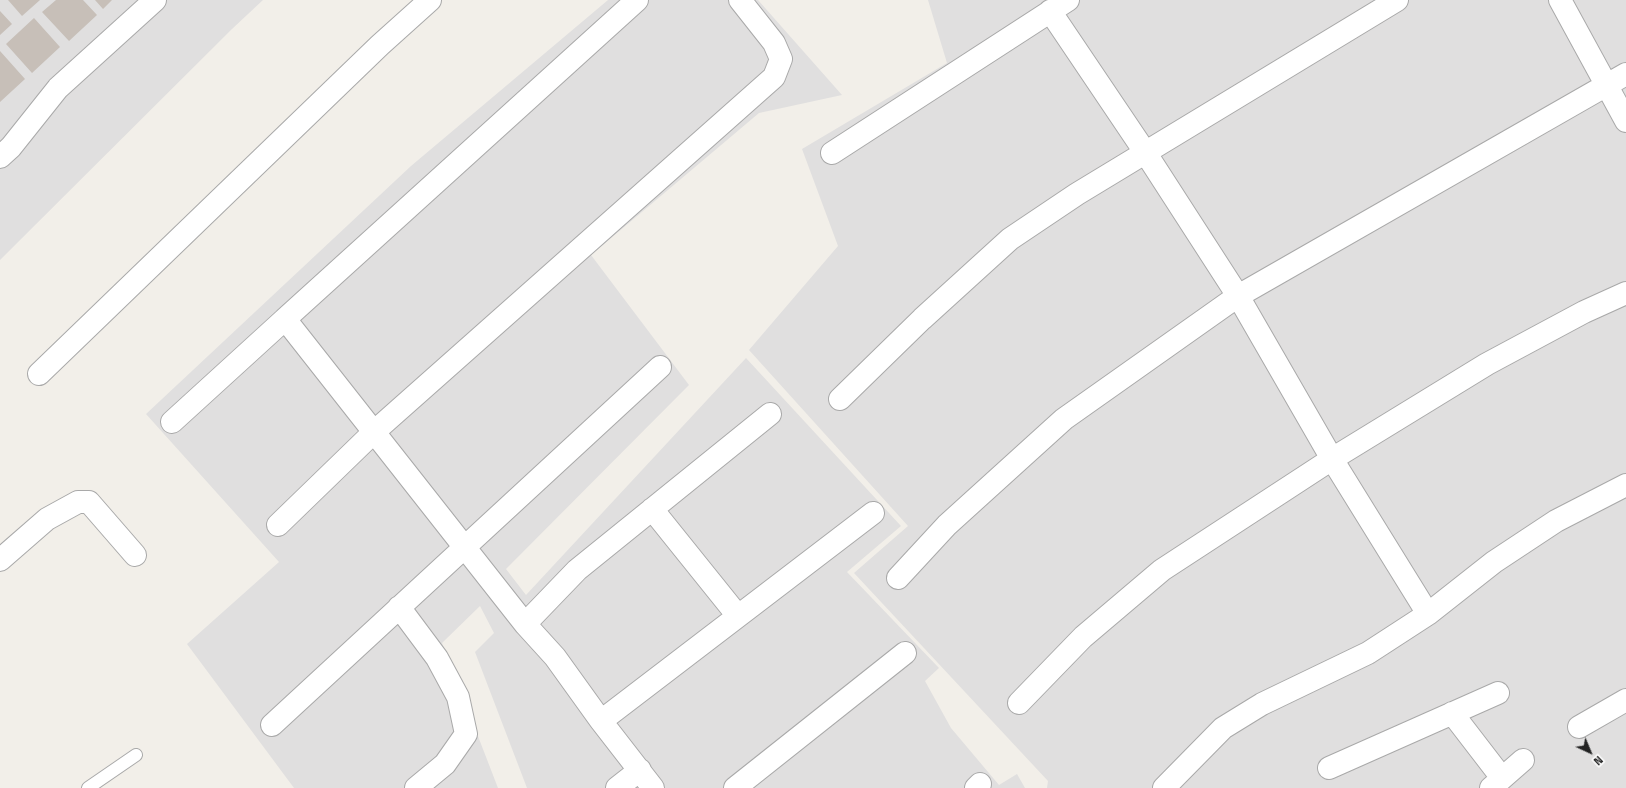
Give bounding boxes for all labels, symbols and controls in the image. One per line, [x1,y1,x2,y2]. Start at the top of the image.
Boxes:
north arrow [1570,732,1610,772]
text: N [1590,752,1607,769]

